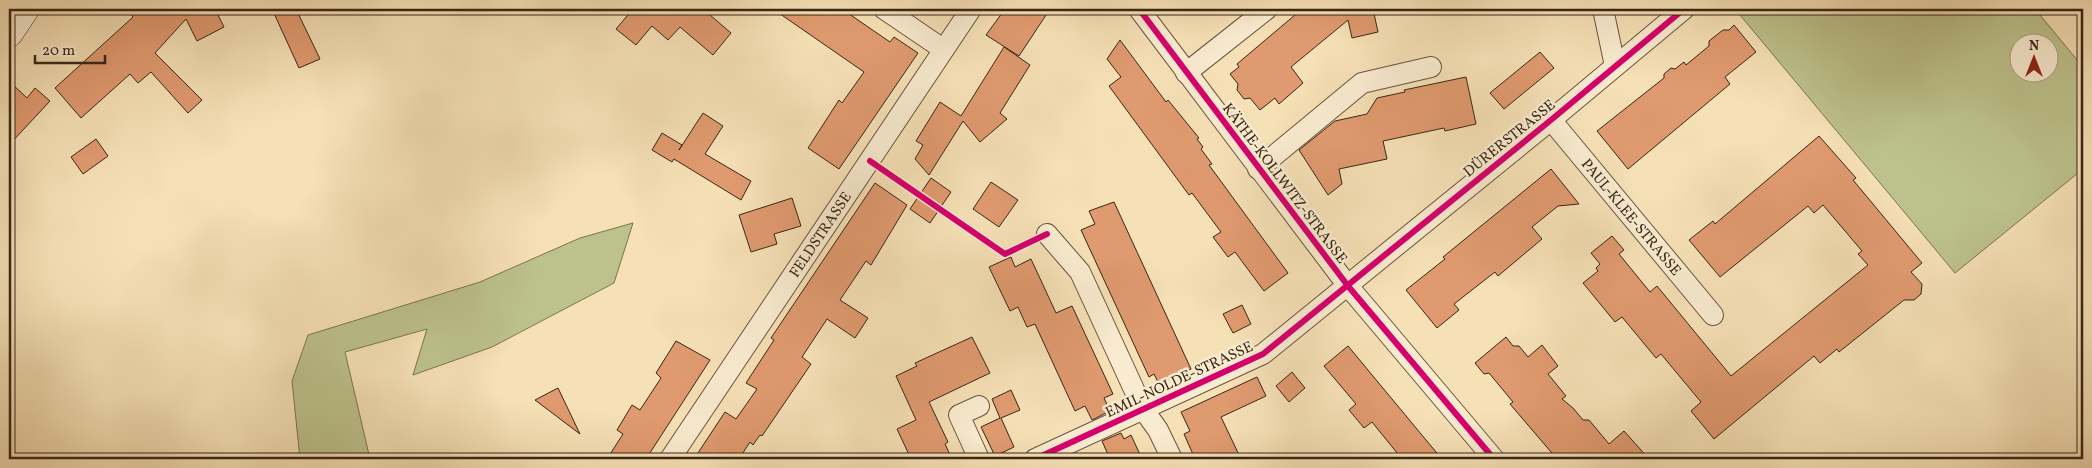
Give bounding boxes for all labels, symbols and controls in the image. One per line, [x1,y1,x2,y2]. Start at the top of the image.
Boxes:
scale bar [35,32,105,64]
north arrow [2010,32,2060,82]
text: N [2029,37,2039,56]
text: 20 m [42,41,75,62]
street label: DÜRERSTRASSE [1459,95,1560,183]
street label: KÄTHE-KOLLWITZ-STRASSE [1216,99,1351,269]
street label: PAUL-KLEE-STRASSE [1575,155,1685,281]
street label: FELDSTRASSE [785,188,858,283]
street label: EMIL-NOLDE-STRASSE [1102,337,1257,424]

